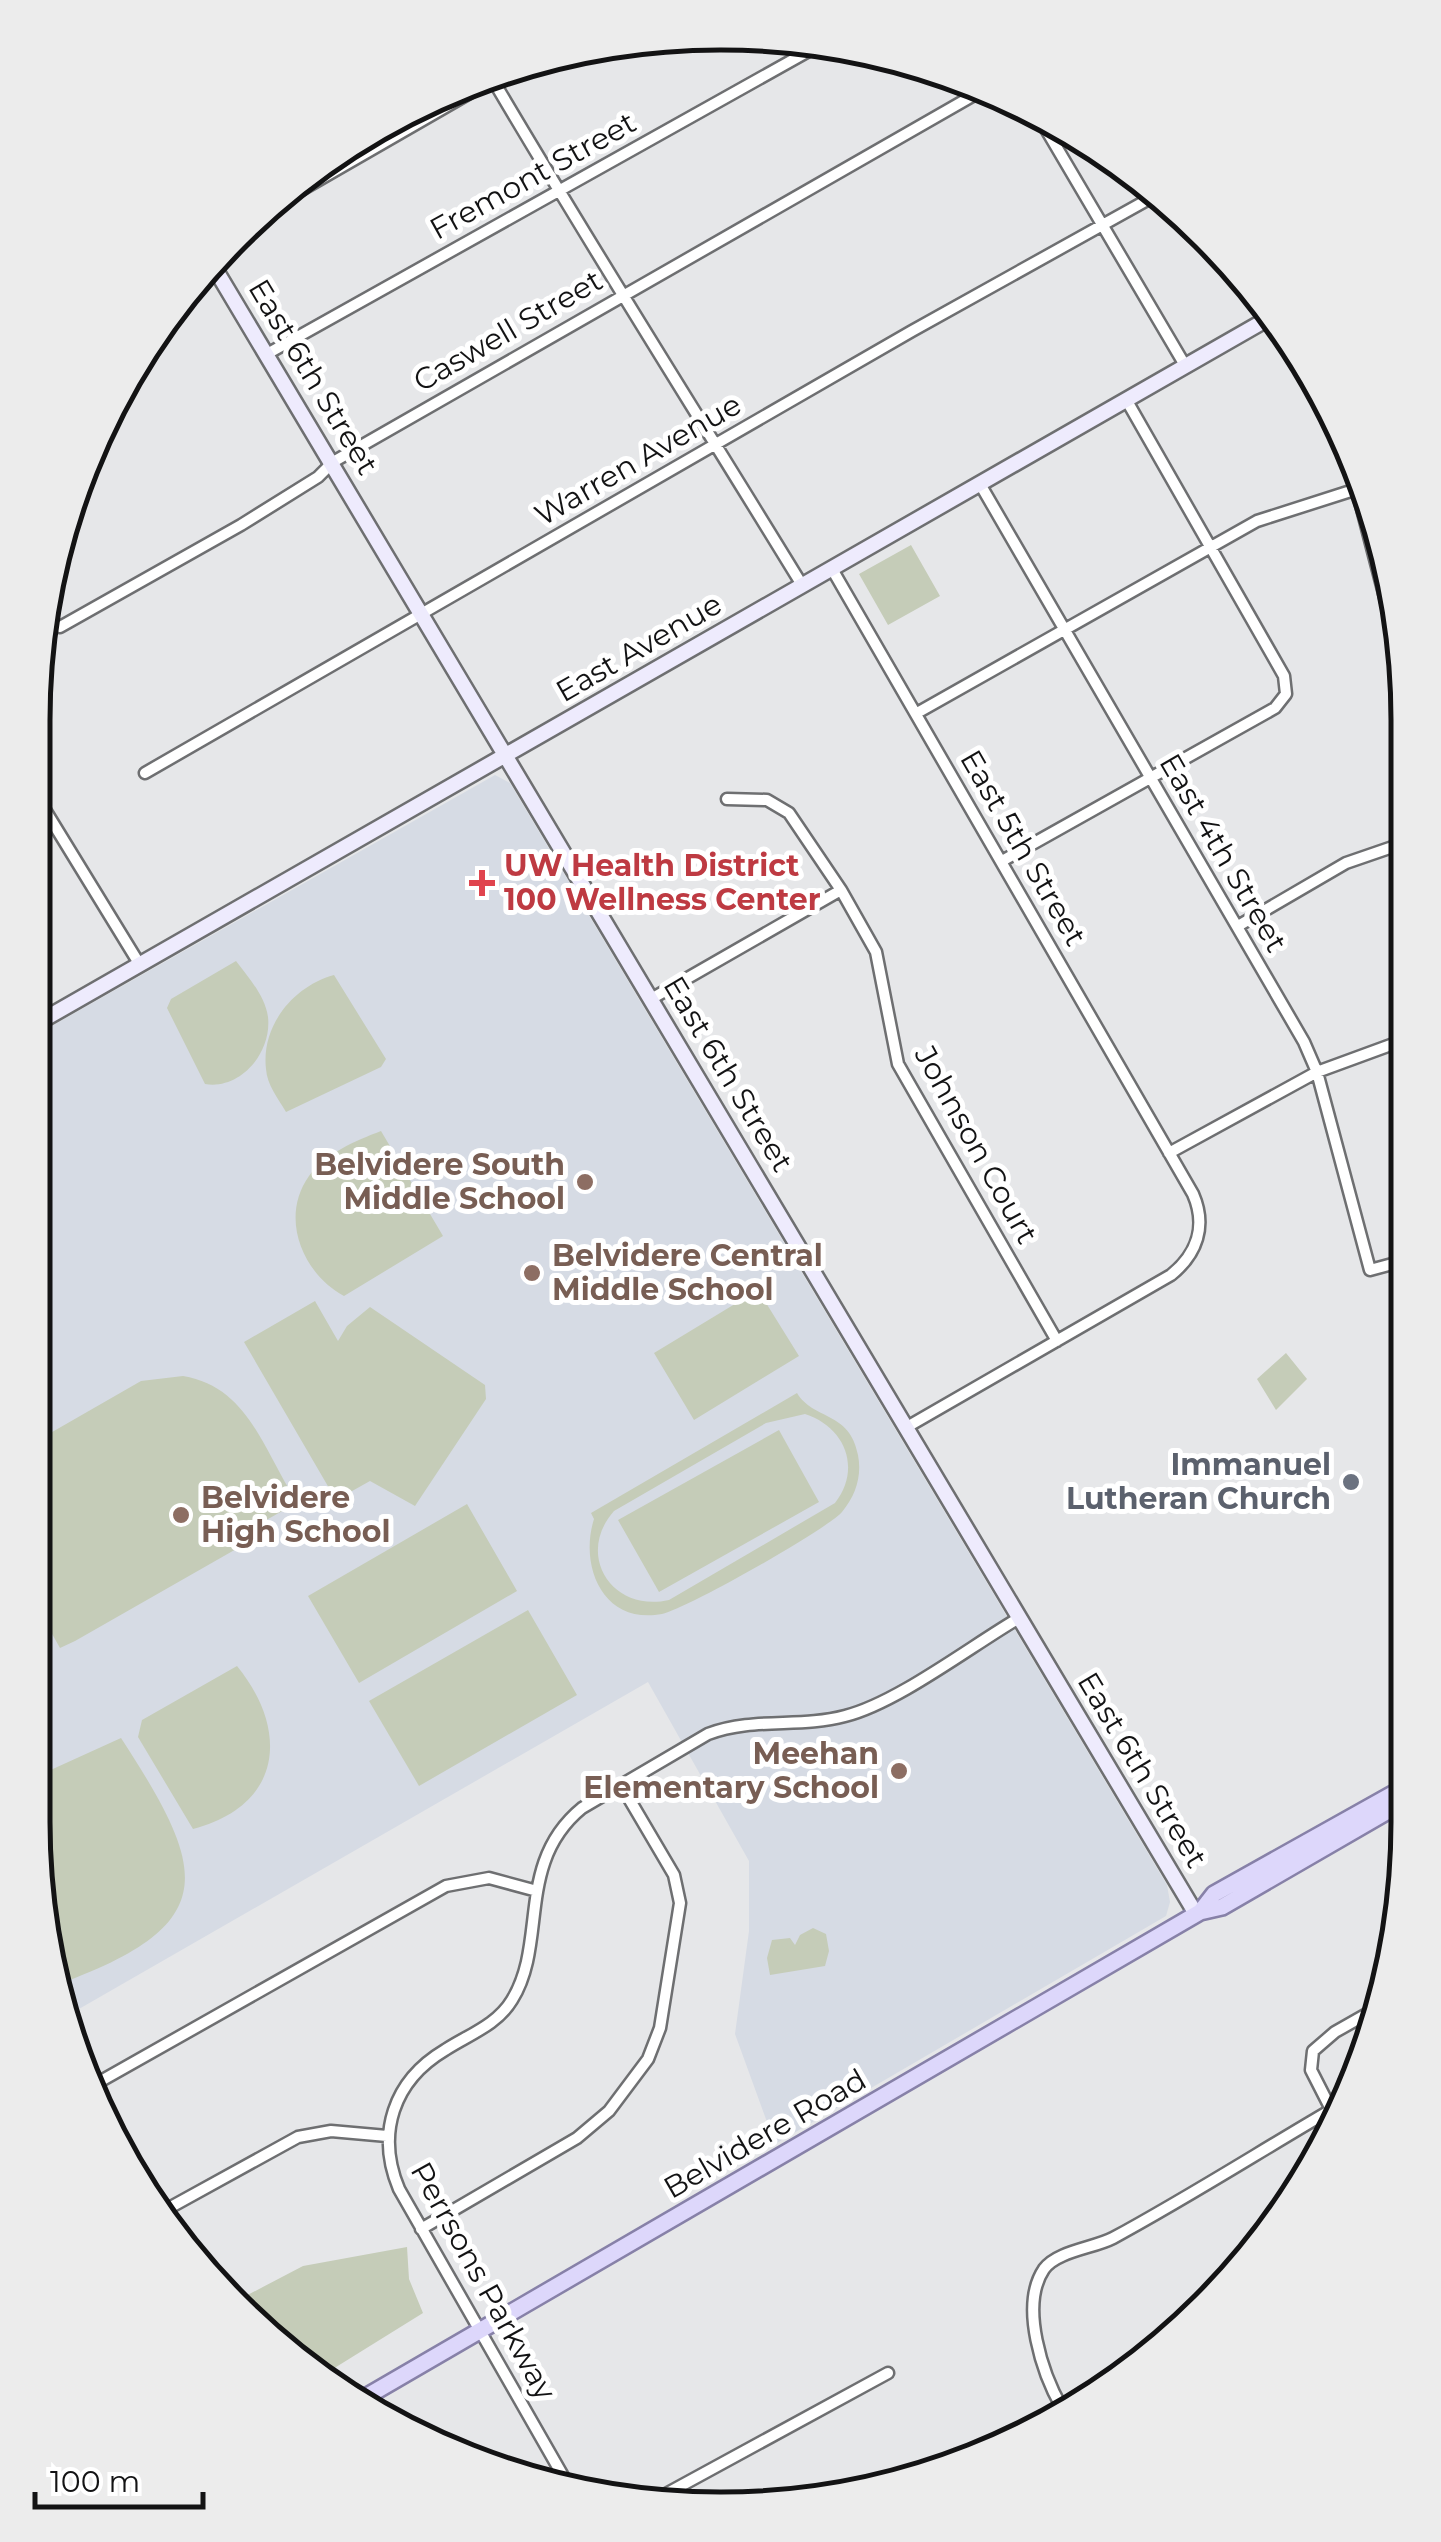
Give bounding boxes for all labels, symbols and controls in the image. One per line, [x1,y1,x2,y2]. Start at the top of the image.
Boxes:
street label: Fremont Street [423,104,642,248]
street label: Caswell Street [407,262,609,400]
street label: East 6th Street [241,272,386,481]
street label: Warren Avenue [528,385,748,534]
street label: East Avenue [549,585,728,710]
street label: East 5th Street [952,743,1095,952]
street label: East 4th Street [1152,747,1295,959]
place label: UW Health District 100 Wellness Center [504,847,821,918]
marker: UW Health District 100 Wellness Center [469,870,495,896]
street label: East 6th Street [656,969,801,1178]
street label: Johnson Court [906,1039,1046,1250]
place label: Belvidere South Middle School [314,1146,565,1217]
marker: Belvidere South Middle School [574,1171,596,1193]
place label: Belvidere Central Middle School [552,1237,823,1308]
marker: Belvidere Central Middle School [521,1262,543,1284]
place label: Immanuel Lutheran Church [1066,1446,1331,1517]
marker: Immanuel Lutheran Church [1340,1471,1362,1493]
place label: Belvidere High School [201,1479,390,1550]
marker: Belvidere High School [170,1504,192,1526]
street label: East 6th Street [1070,1665,1215,1874]
place label: Meehan Elementary School [583,1735,879,1806]
marker: Meehan Elementary School [888,1760,910,1782]
street label: Belvidere Road [657,2061,873,2207]
street label: Perrsons Parkway [403,2155,564,2407]
scale bar [35,2447,202,2509]
text: 100 m [50,2463,140,2500]

